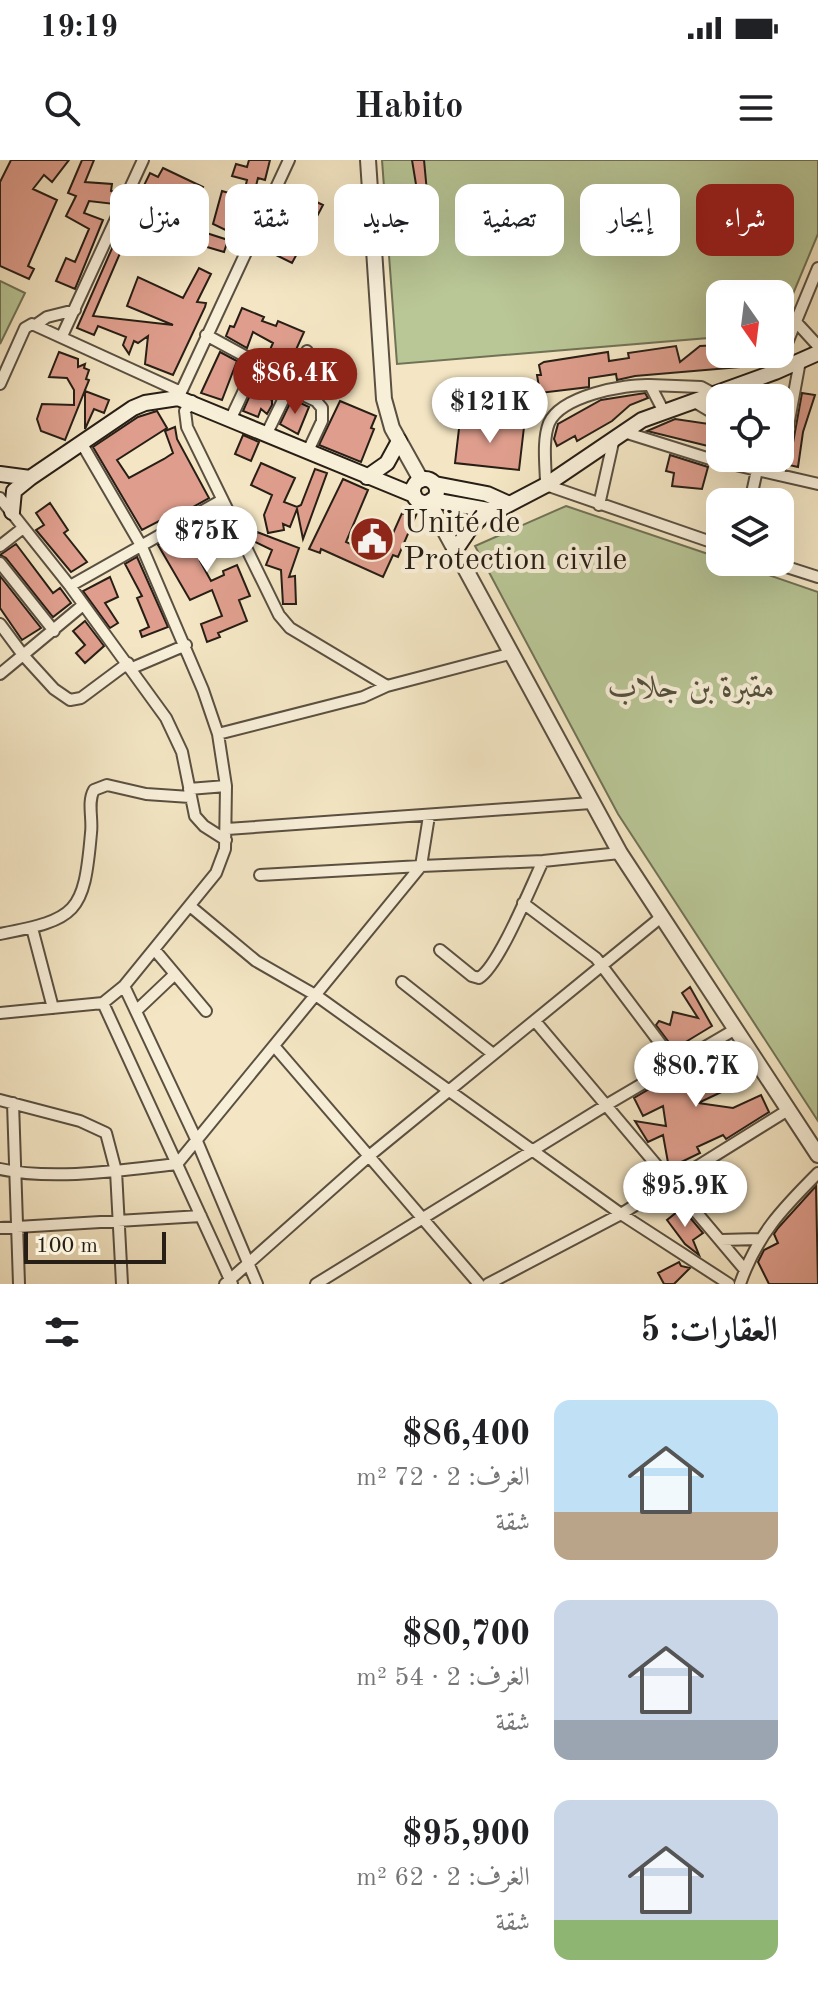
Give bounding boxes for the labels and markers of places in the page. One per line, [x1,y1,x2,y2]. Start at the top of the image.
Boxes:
pin: $86.4K [230,348,360,416]
pin: $121K [434,377,546,445]
pin: $75K [160,506,254,574]
place label: Unité de Protection civile [403,508,627,577]
public building icon: Unité de Protection civile [348,515,396,563]
pin: $80.7K [631,1041,761,1109]
pin: $95.9K [620,1161,750,1229]

